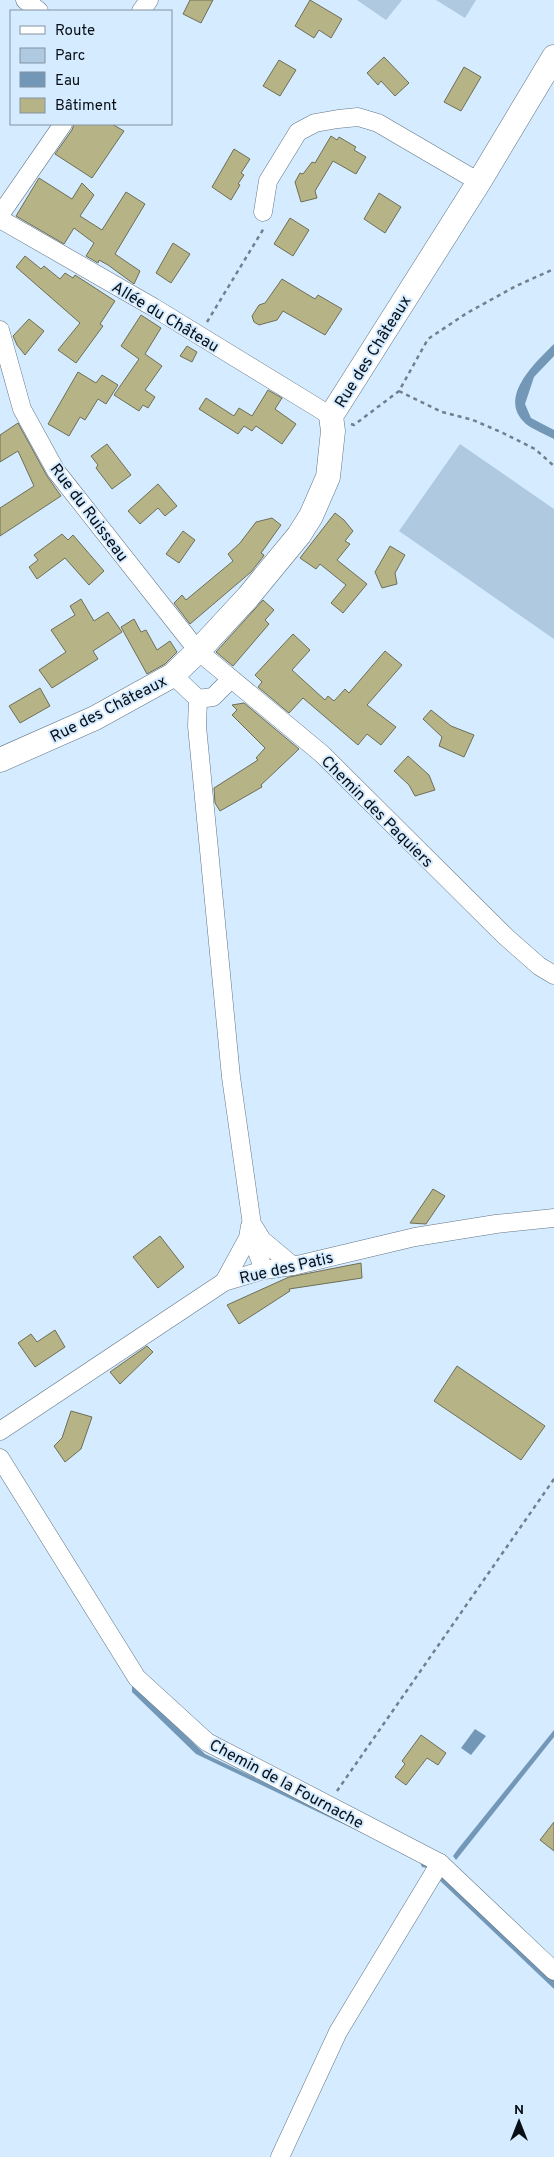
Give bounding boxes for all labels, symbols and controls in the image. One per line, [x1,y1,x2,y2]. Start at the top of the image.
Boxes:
legend [10,10,172,125]
text: Route [55,22,95,41]
text: Parc [55,47,85,66]
text: Eau [55,72,80,91]
text: Bâtiment [55,97,117,116]
street label: Allée du Château [108,278,222,358]
street label: Rue des Châteaux [331,292,416,412]
street label: Rue du Ruisseau [45,460,132,566]
street label: Rue des Châteaux [47,672,171,748]
street label: Chemin des Paquiers [316,752,437,873]
street label: Rue des Patis [238,1248,335,1289]
street label: Chemin de la Fournache [205,1736,367,1834]
north arrow [494,2097,544,2147]
text: N [514,2102,524,2119]

